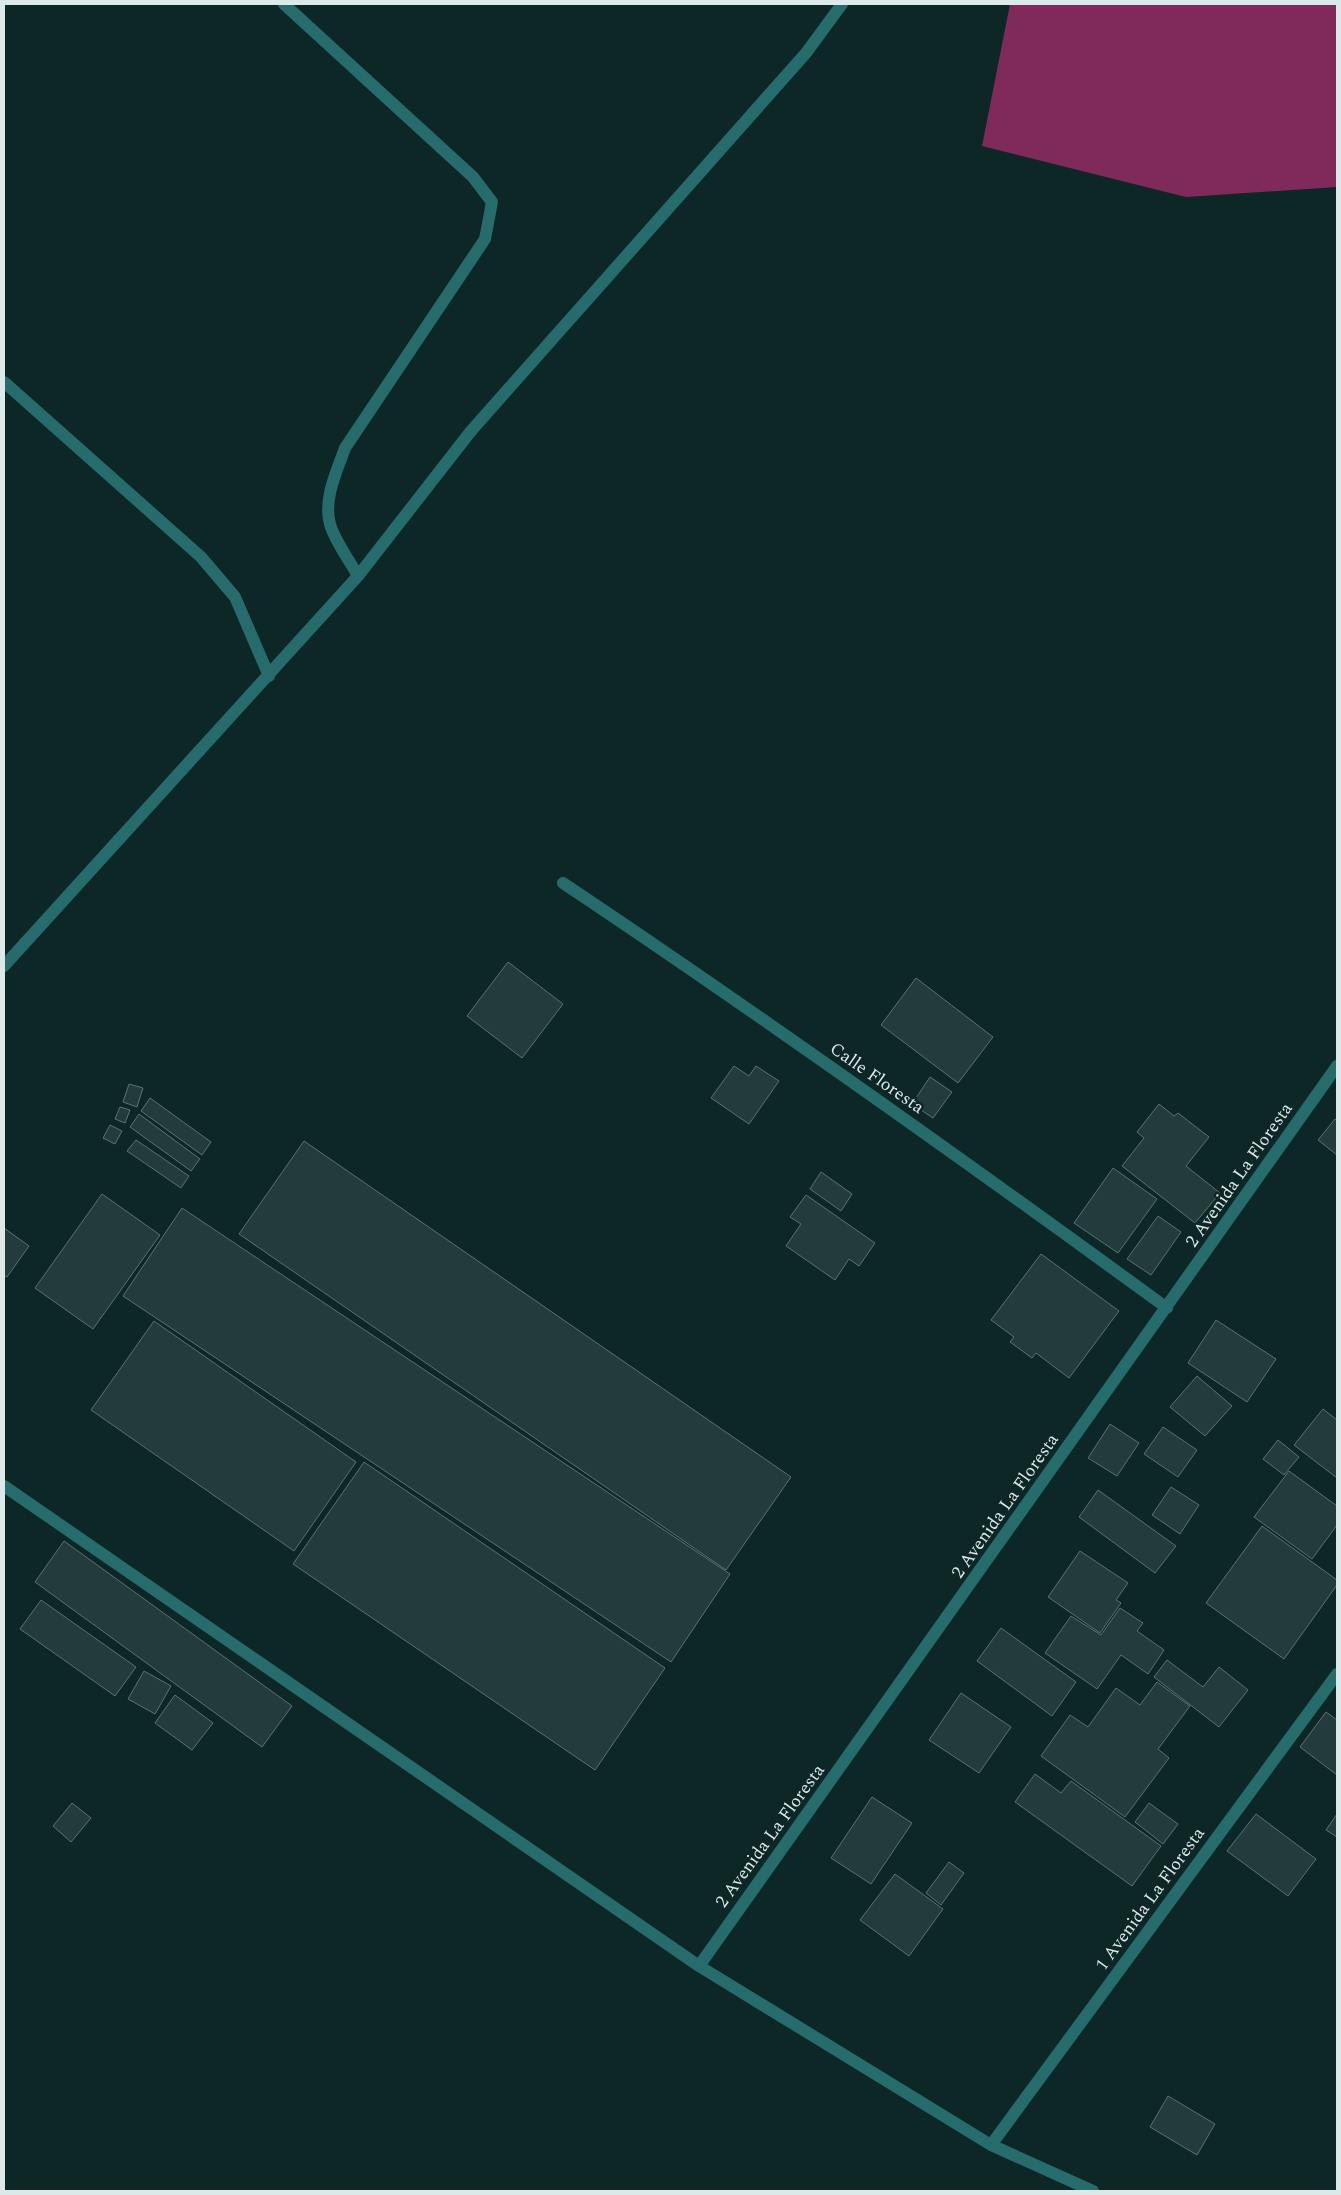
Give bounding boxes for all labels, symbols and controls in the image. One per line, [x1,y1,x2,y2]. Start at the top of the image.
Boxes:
street label: Calle Floresta [824,1035,930,1121]
street label: 2 Avenida La Floresta [1179,1097,1300,1253]
street label: 2 Avenida La Floresta [945,1428,1066,1584]
street label: 2 Avenida La Floresta [709,1758,832,1914]
street label: 1 Avenida La Floresta [1089,1821,1212,1977]

